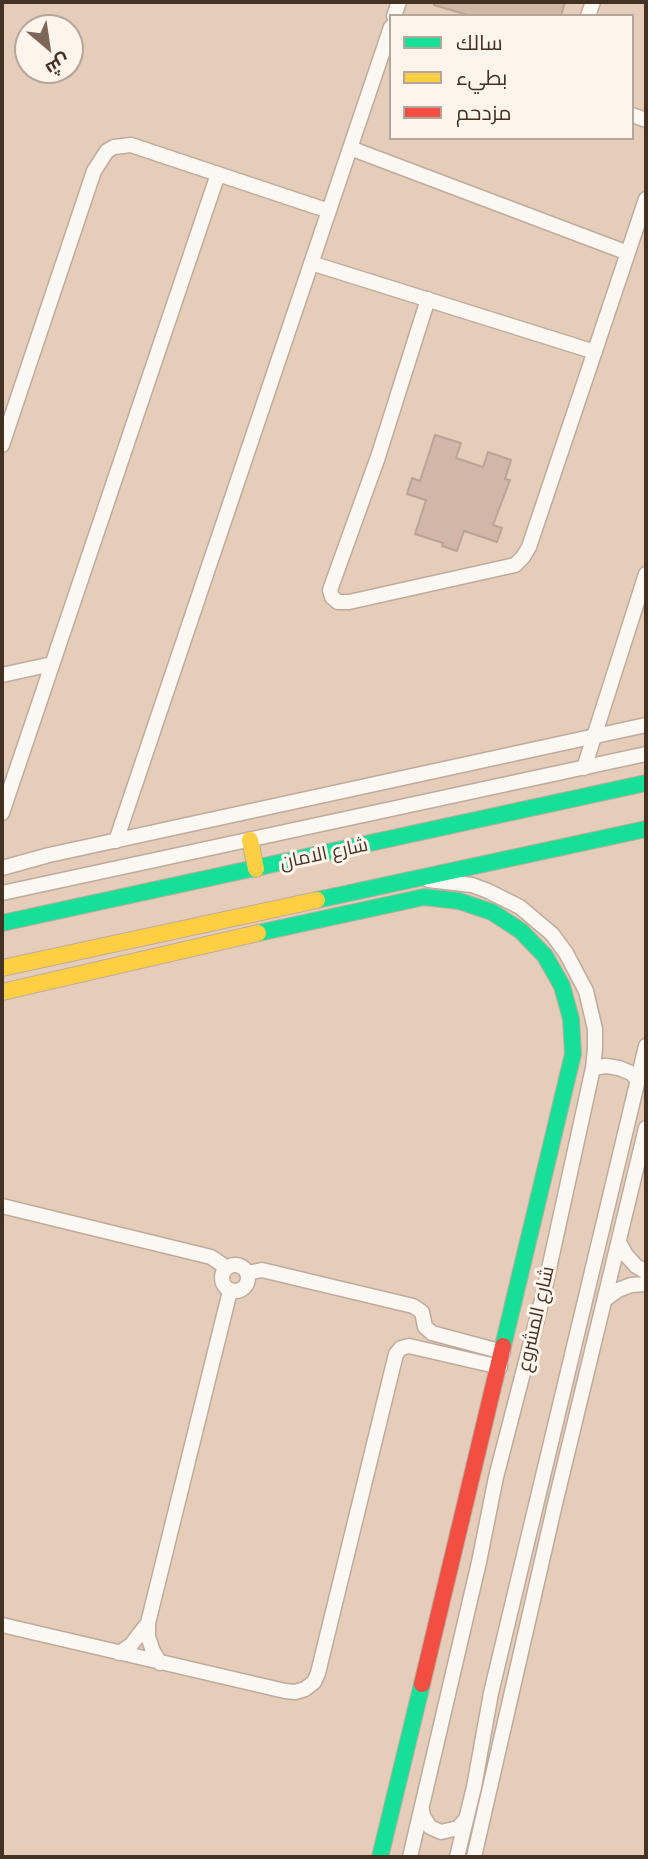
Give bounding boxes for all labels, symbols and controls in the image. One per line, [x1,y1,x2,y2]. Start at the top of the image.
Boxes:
north arrow [14,14,84,84]
legend [389,14,634,140]
text: سالك [456,29,503,55]
text: ش [42,49,75,82]
text: بطيء [456,64,507,90]
text: مزدحم [456,99,511,125]
street label: شارع الامان [278,834,370,874]
street label: شارع المشروع [513,1264,559,1374]

